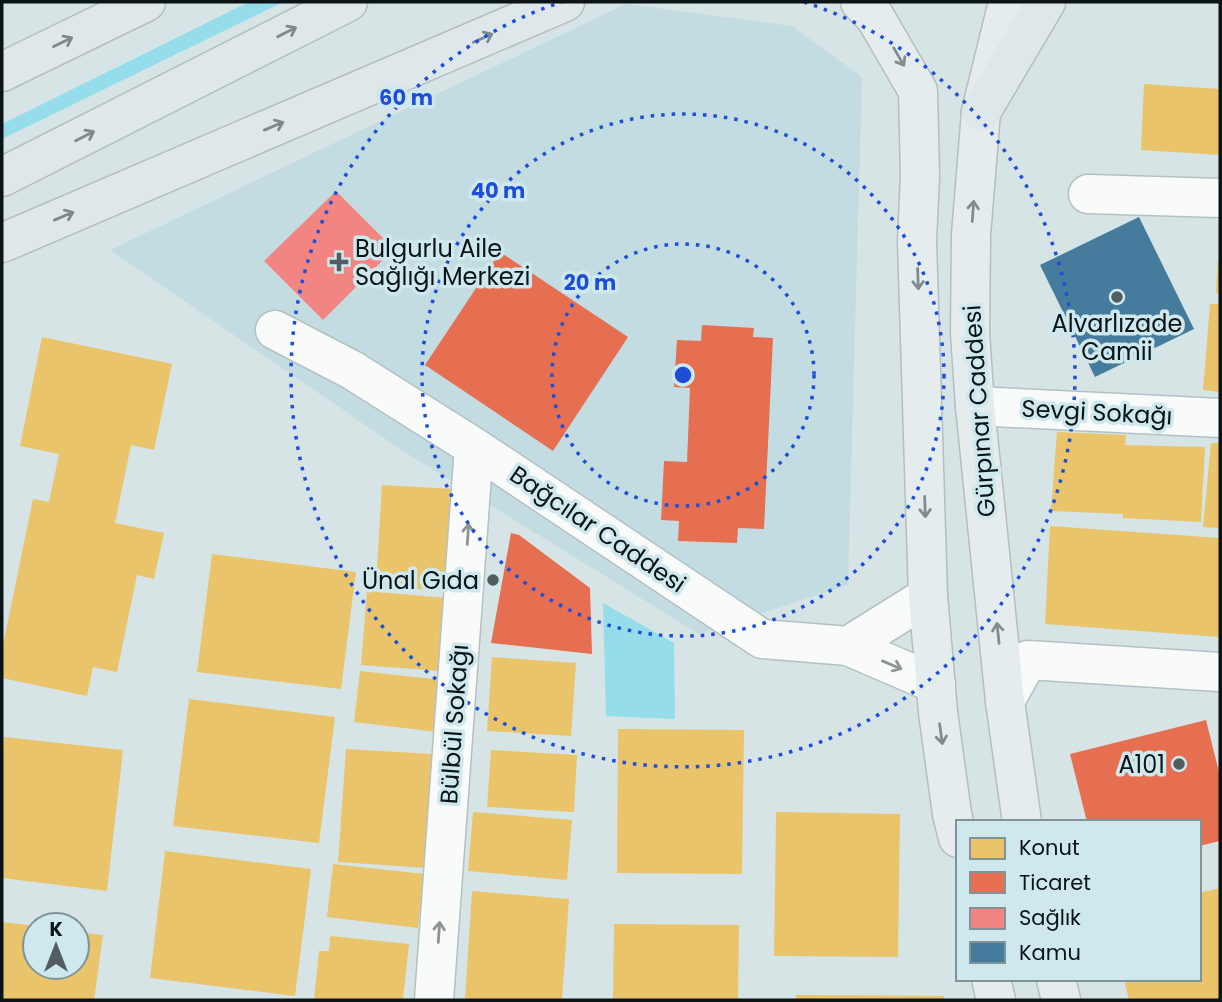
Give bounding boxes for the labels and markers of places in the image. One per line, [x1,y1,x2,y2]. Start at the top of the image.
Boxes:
place label: Bulgurlu Aile Sağlığı Merkezi [355,232,530,293]
marker: Bulgurlu Aile Sağlığı Merkezi [329,252,349,272]
marker: Alvarlızade Camii [1109,289,1125,305]
place label: Alvarlızade Camii [1052,307,1182,368]
centre of rings [671,363,695,387]
place label: Ünal Gıda [362,564,479,597]
marker: Ünal Gıda [485,572,501,588]
place label: A101 [1118,748,1165,781]
marker: A101 [1171,756,1187,772]

